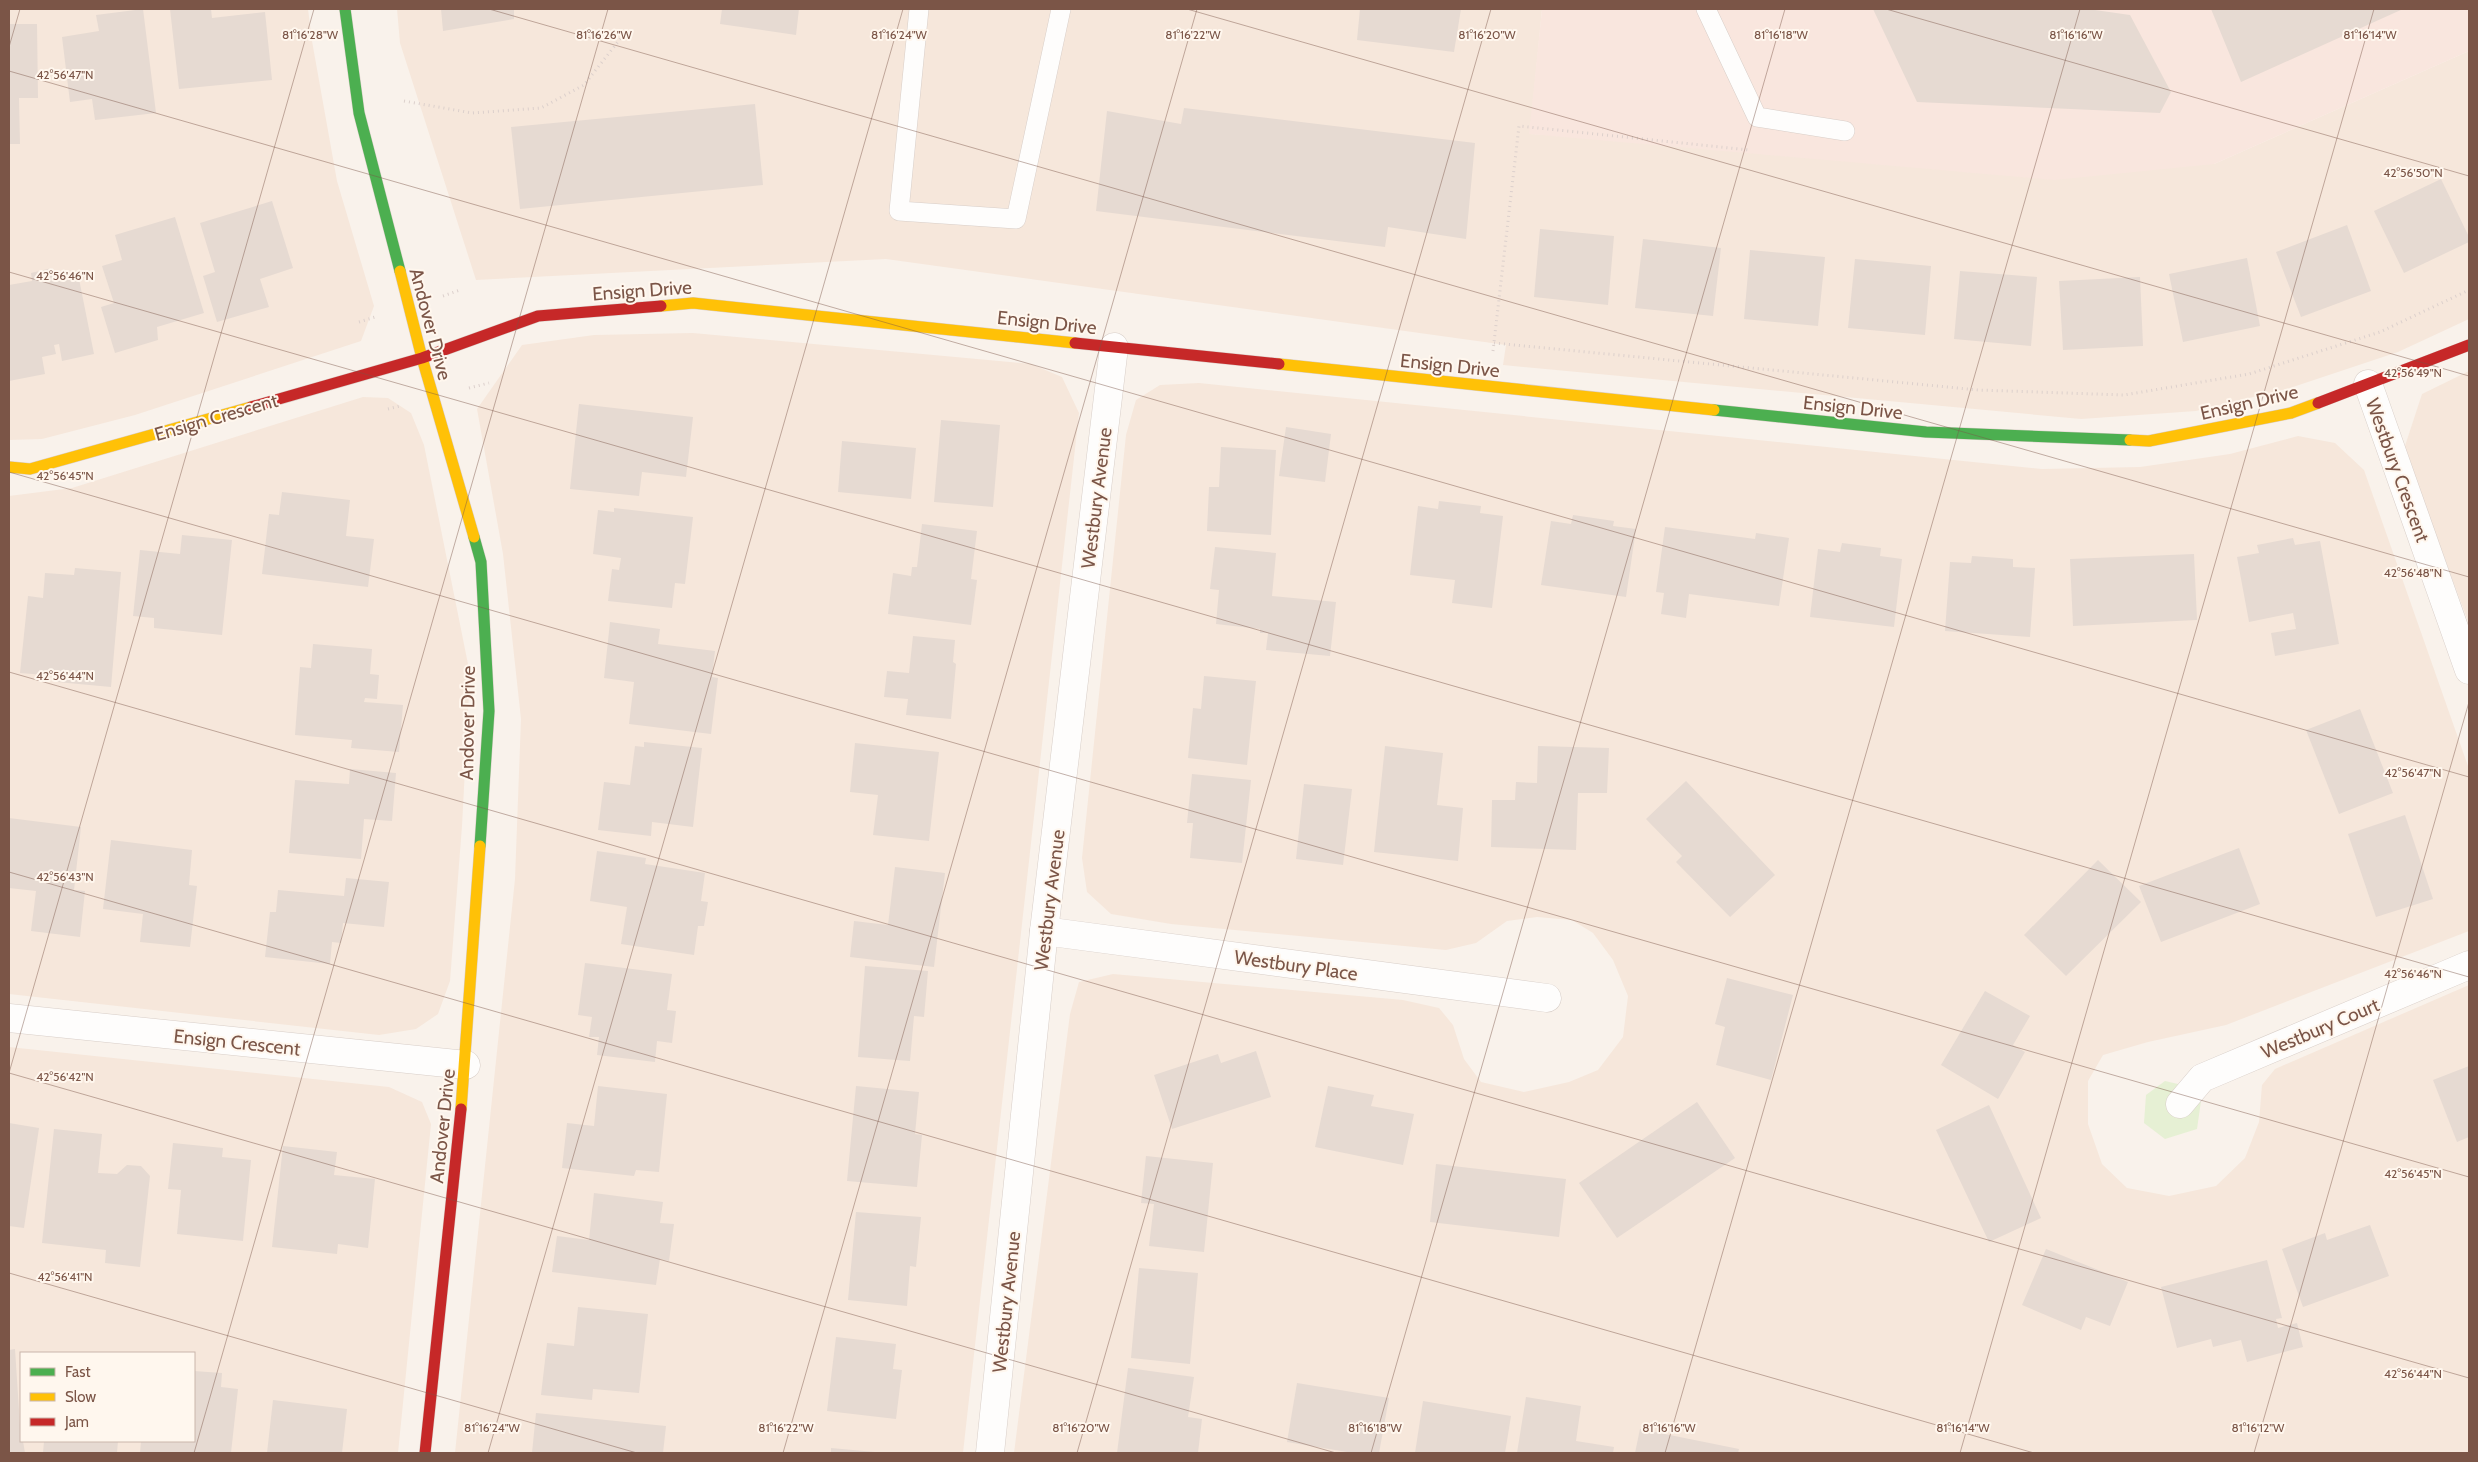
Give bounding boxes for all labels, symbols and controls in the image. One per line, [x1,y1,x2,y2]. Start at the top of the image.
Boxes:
text: 81°16'28"W [282,27,339,42]
text: 81°16'26"W [576,27,633,42]
text: 81°16'24"W [871,27,928,42]
text: 81°16'22"W [1165,27,1221,42]
text: 81°16'20"W [1458,27,1516,42]
text: 81°16'18"W [1754,27,1809,42]
text: 81°16'16"W [2049,27,2103,42]
text: 81°16'14"W [2343,27,2397,42]
text: 42°56'47"N [36,67,94,82]
text: 42°56'50"N [2383,165,2443,180]
street label: Andover Drive [405,266,457,383]
text: 42°56'46"N [36,268,94,283]
street label: Ensign Drive [591,276,693,305]
street label: Ensign Drive [996,306,1098,339]
street label: Ensign Drive [1399,349,1501,382]
text: 42°56'49"N [2384,365,2442,380]
street label: Ensign Drive [2198,380,2301,425]
street label: Ensign Crescent [152,389,281,446]
street label: Ensign Drive [1802,391,1904,424]
street label: Westbury Crescent [2361,395,2434,546]
street label: Westbury Avenue [1076,426,1117,570]
text: 42°56'45"N [36,468,94,483]
text: 42°56'48"N [2384,565,2442,580]
street label: Andover Drive [455,665,480,781]
text: 42°56'44"N [36,668,94,683]
text: 42°56'47"N [2384,765,2442,780]
street label: Westbury Avenue [1029,828,1070,972]
text: 42°56'43"N [36,869,94,884]
street label: Westbury Place [1233,945,1359,986]
text: 42°56'46"N [2384,966,2442,981]
street label: Westbury Court [2258,993,2383,1064]
street label: Ensign Crescent [172,1024,302,1061]
street label: Andover Drive [425,1067,460,1184]
text: 42°56'42"N [36,1069,94,1084]
text: 42°56'45"N [2384,1166,2442,1181]
street label: Westbury Avenue [988,1230,1025,1374]
text: 42°56'41"N [37,1269,93,1284]
legend [20,1352,195,1442]
text: Fast [65,1363,90,1381]
text: 42°56'44"N [2384,1366,2442,1381]
text: Slow [65,1388,96,1406]
text: Jam [64,1413,89,1431]
text: 81°16'24"W [464,1420,521,1435]
text: 81°16'22"W [758,1420,814,1435]
text: 81°16'20"W [1052,1420,1110,1435]
text: 81°16'18"W [1348,1420,1403,1435]
text: 81°16'16"W [1642,1420,1696,1435]
text: 81°16'14"W [1936,1420,1990,1435]
text: 81°16'12"W [2232,1420,2285,1435]

